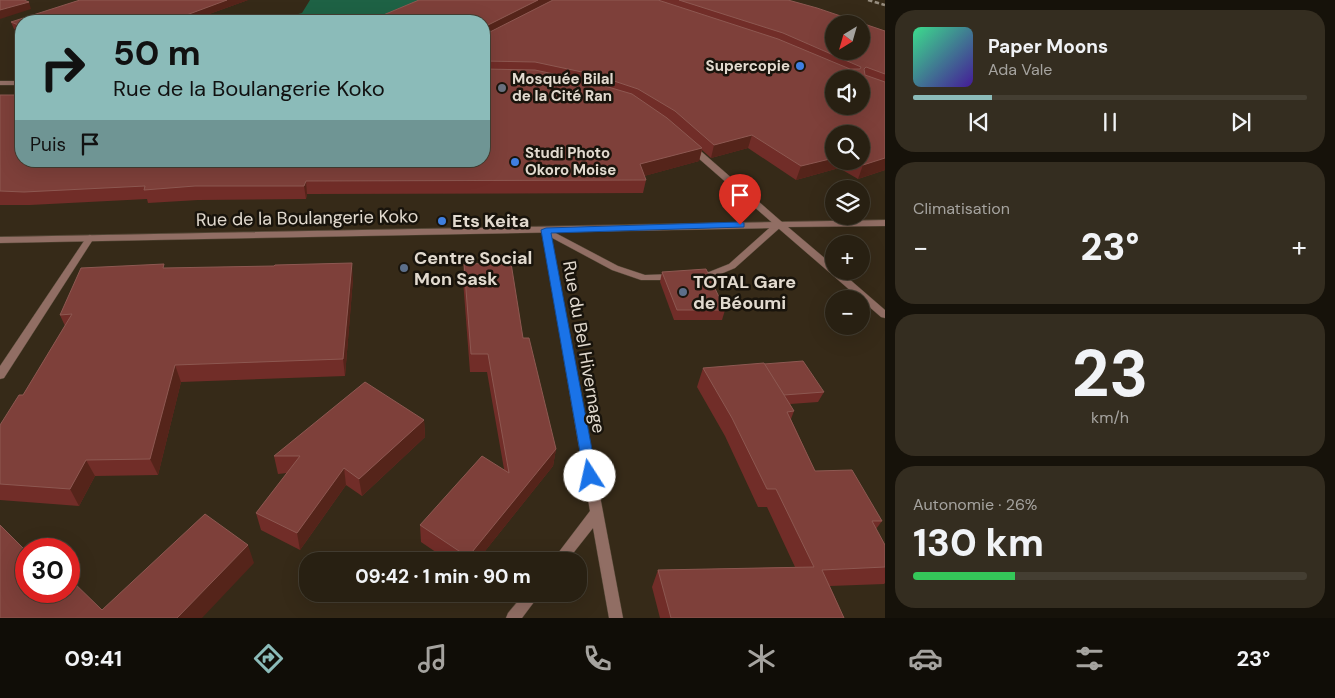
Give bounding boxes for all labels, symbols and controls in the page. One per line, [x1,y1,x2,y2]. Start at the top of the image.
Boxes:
north arrow [825,15,870,60]
map controls [825,15,870,335]
text: 50 m [113,30,201,76]
text: Paper Moons [988,34,1108,59]
icon: right [30,35,95,100]
place label: Supercopie [706,56,790,76]
text: Ada Vale [988,59,1052,80]
marker: Supercopie [794,60,806,72]
place label: Mosquée Bilal de la Cité Ran [512,69,614,106]
button: sound [825,70,870,115]
text: Rue de la Boulangerie Koko [113,74,385,103]
marker: Mosquée Bilal de la Cité Ran [496,82,508,94]
icon: previous [965,108,993,136]
icon: pause [1096,108,1124,136]
icon: next [1227,108,1255,136]
button: search [825,125,870,170]
icon: arrive [76,130,104,158]
text: Puis [30,132,66,157]
place label: Studi Photo Okoro Moise [525,143,616,180]
marker: Studi Photo Okoro Moise [509,156,521,168]
pin [719,174,761,225]
button: layers [825,180,870,225]
icon: arrive [726,181,754,209]
text: Climatisation [913,198,1010,219]
street label: Rue de la Boulangerie Koko [196,204,418,232]
place label: Ets Keita [452,209,529,233]
marker: Ets Keita [436,215,448,227]
text: 23° [1081,222,1139,272]
text: − [913,229,928,266]
text: + [1292,229,1307,266]
button: + [825,235,870,280]
place label: Centre Social Mon Sask [414,246,532,291]
street label: Rue du Bel Hivernage [557,259,611,435]
marker: Centre Social Mon Sask [398,262,410,274]
place label: TOTAL Gare de Béoumi [693,270,796,315]
marker: TOTAL Gare de Béoumi [677,286,689,298]
button: − [825,290,870,335]
text: 23 [1072,332,1148,416]
text: km/h [1091,407,1129,428]
position arrow [563,449,615,501]
text: Autonomie · 26% [913,494,1037,515]
text: 130 km [913,518,1044,568]
speed limit sign: 30 [15,538,80,603]
text: 09:42 · 1 min · 90 m [355,564,531,589]
icon: directions [251,641,286,676]
icon: music [415,641,450,676]
icon: phone [580,641,615,676]
icon: climate [744,641,779,676]
icon: car [908,641,943,676]
icon: filters [1072,641,1107,676]
text: 09:41 [65,644,122,673]
text: 23° [1236,644,1270,673]

